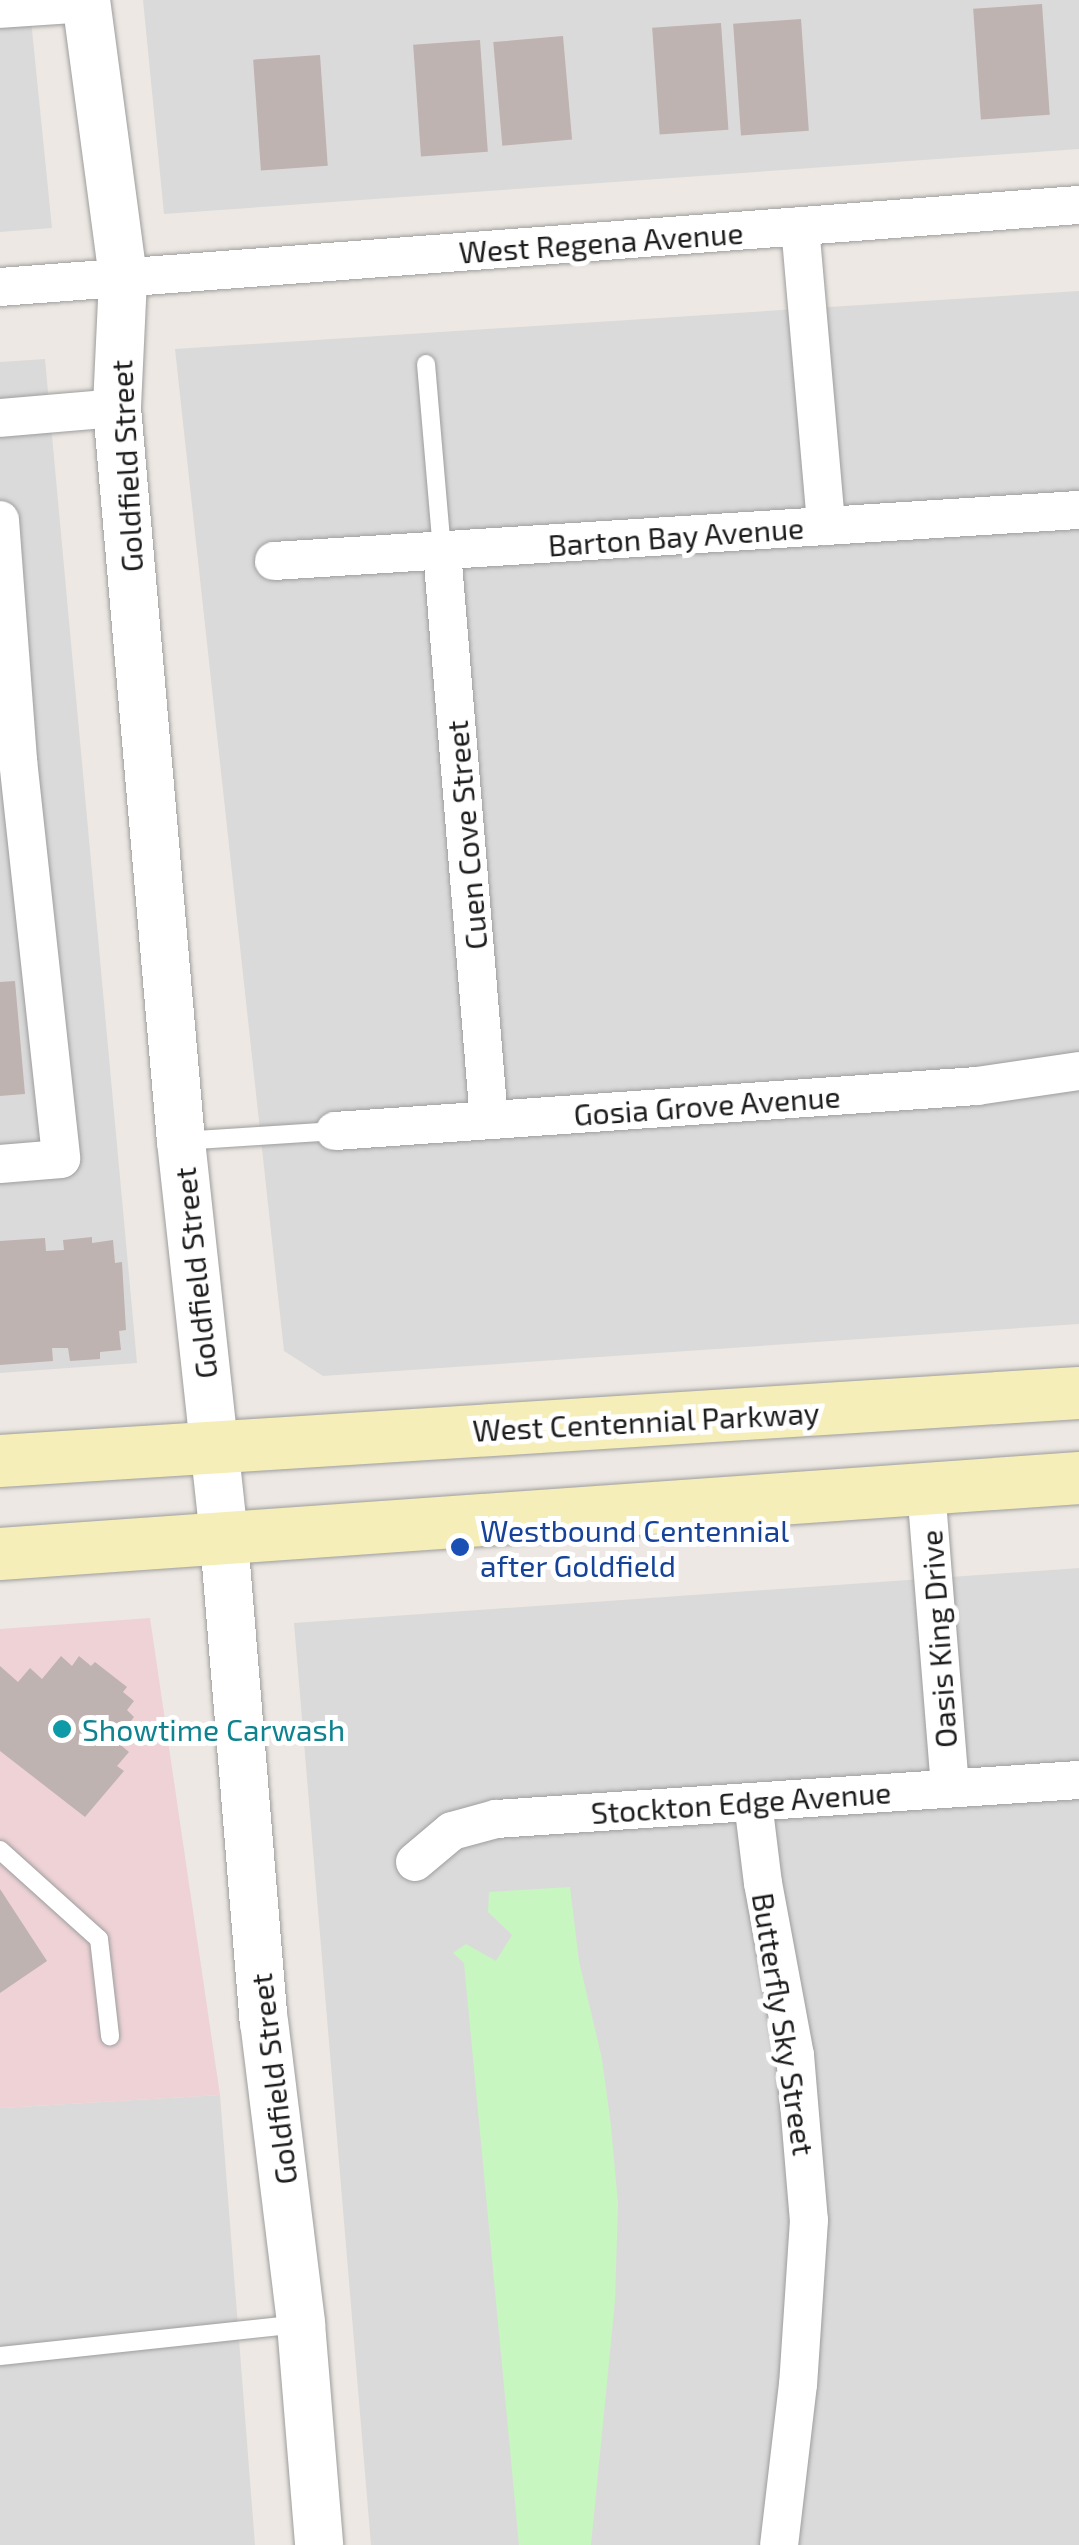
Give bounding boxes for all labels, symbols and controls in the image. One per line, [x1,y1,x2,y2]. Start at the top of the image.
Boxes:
street label: West Regena Avenue [457,214,745,270]
street label: Goldfield Street [102,359,150,573]
street label: Barton Bay Avenue [546,509,806,563]
street label: Cuen Cove Street [438,719,494,951]
street label: Gosia Grove Avenue [572,1078,842,1132]
street label: Goldfield Street [166,1165,224,1381]
street label: West Centennial Parkway [471,1394,821,1448]
place label: Westbound Centennial after Goldfield [480,1512,789,1582]
street label: Oasis King Drive [912,1529,964,1749]
marker: Westbound Centennial after Goldfield [449,1536,471,1558]
place label: Showtime Carwash [82,1711,345,1747]
marker: Showtime Carwash [51,1718,73,1740]
street label: Stockton Edge Avenue [589,1774,893,1830]
street label: Butterfly Sky Street [745,1889,823,2159]
street label: Goldfield Street [242,1971,304,2187]

